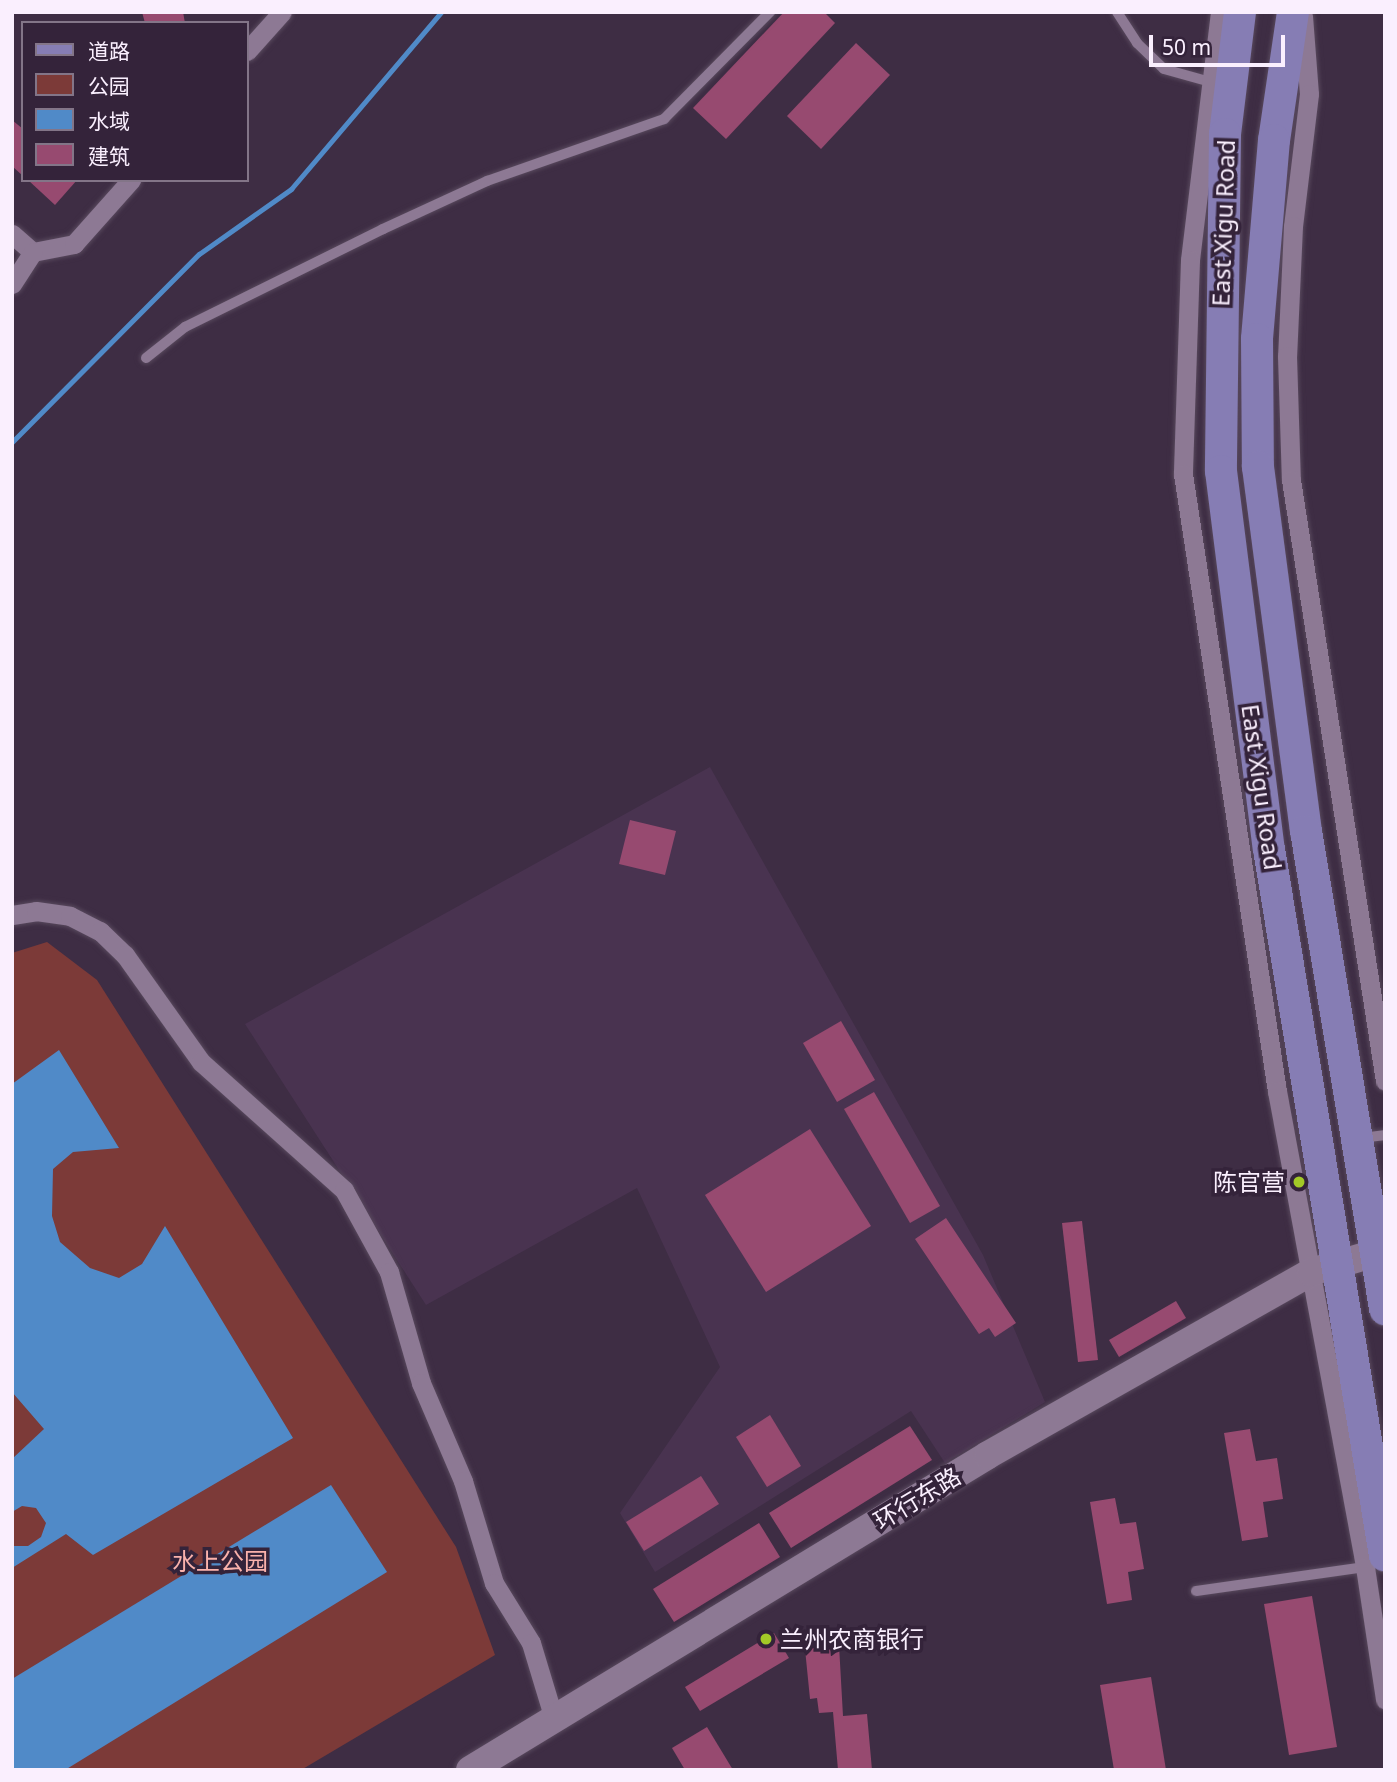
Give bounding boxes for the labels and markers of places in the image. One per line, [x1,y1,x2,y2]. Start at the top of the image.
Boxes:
place label: 陈官营 [1213,1168,1285,1196]
marker: 陈官营 [1291,1174,1307,1190]
place label: 兰州农商银行 [780,1625,924,1653]
marker: 兰州农商银行 [758,1631,774,1647]

